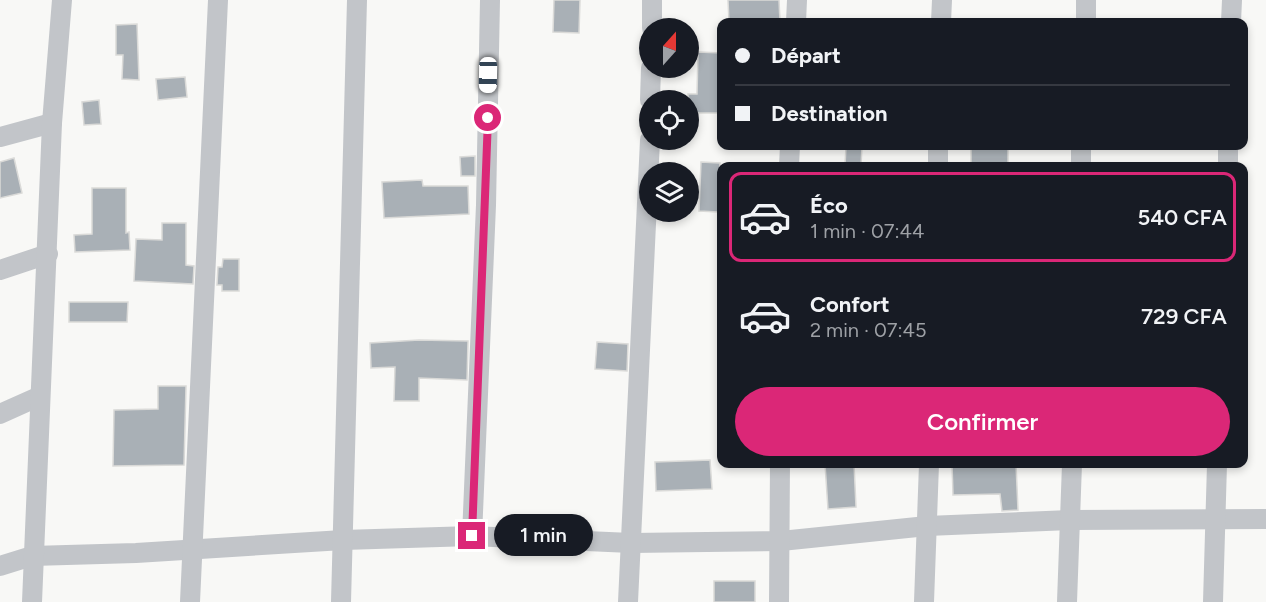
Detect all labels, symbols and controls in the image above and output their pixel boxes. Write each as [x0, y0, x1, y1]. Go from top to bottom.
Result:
north arrow [639, 18, 699, 78]
map controls [639, 18, 699, 222]
text: Départ [771, 42, 841, 69]
car [479, 57, 497, 93]
button: locate [639, 90, 699, 150]
text: Destination [771, 100, 888, 127]
route start [474, 104, 501, 131]
button: layers [639, 162, 699, 222]
icon: car [738, 190, 792, 244]
text: Éco [810, 192, 848, 219]
text: 540 CFA [1138, 204, 1227, 231]
text: 1 min · 07:44 [810, 219, 924, 243]
icon: car [738, 289, 792, 343]
text: Confort [810, 291, 890, 318]
text: 729 CFA [1141, 303, 1227, 330]
text: 2 min · 07:45 [810, 318, 926, 342]
button: Confirmer [735, 387, 1230, 456]
callout: 1 min [493, 515, 592, 557]
route end [458, 522, 485, 549]
text: 1 min [520, 523, 567, 547]

